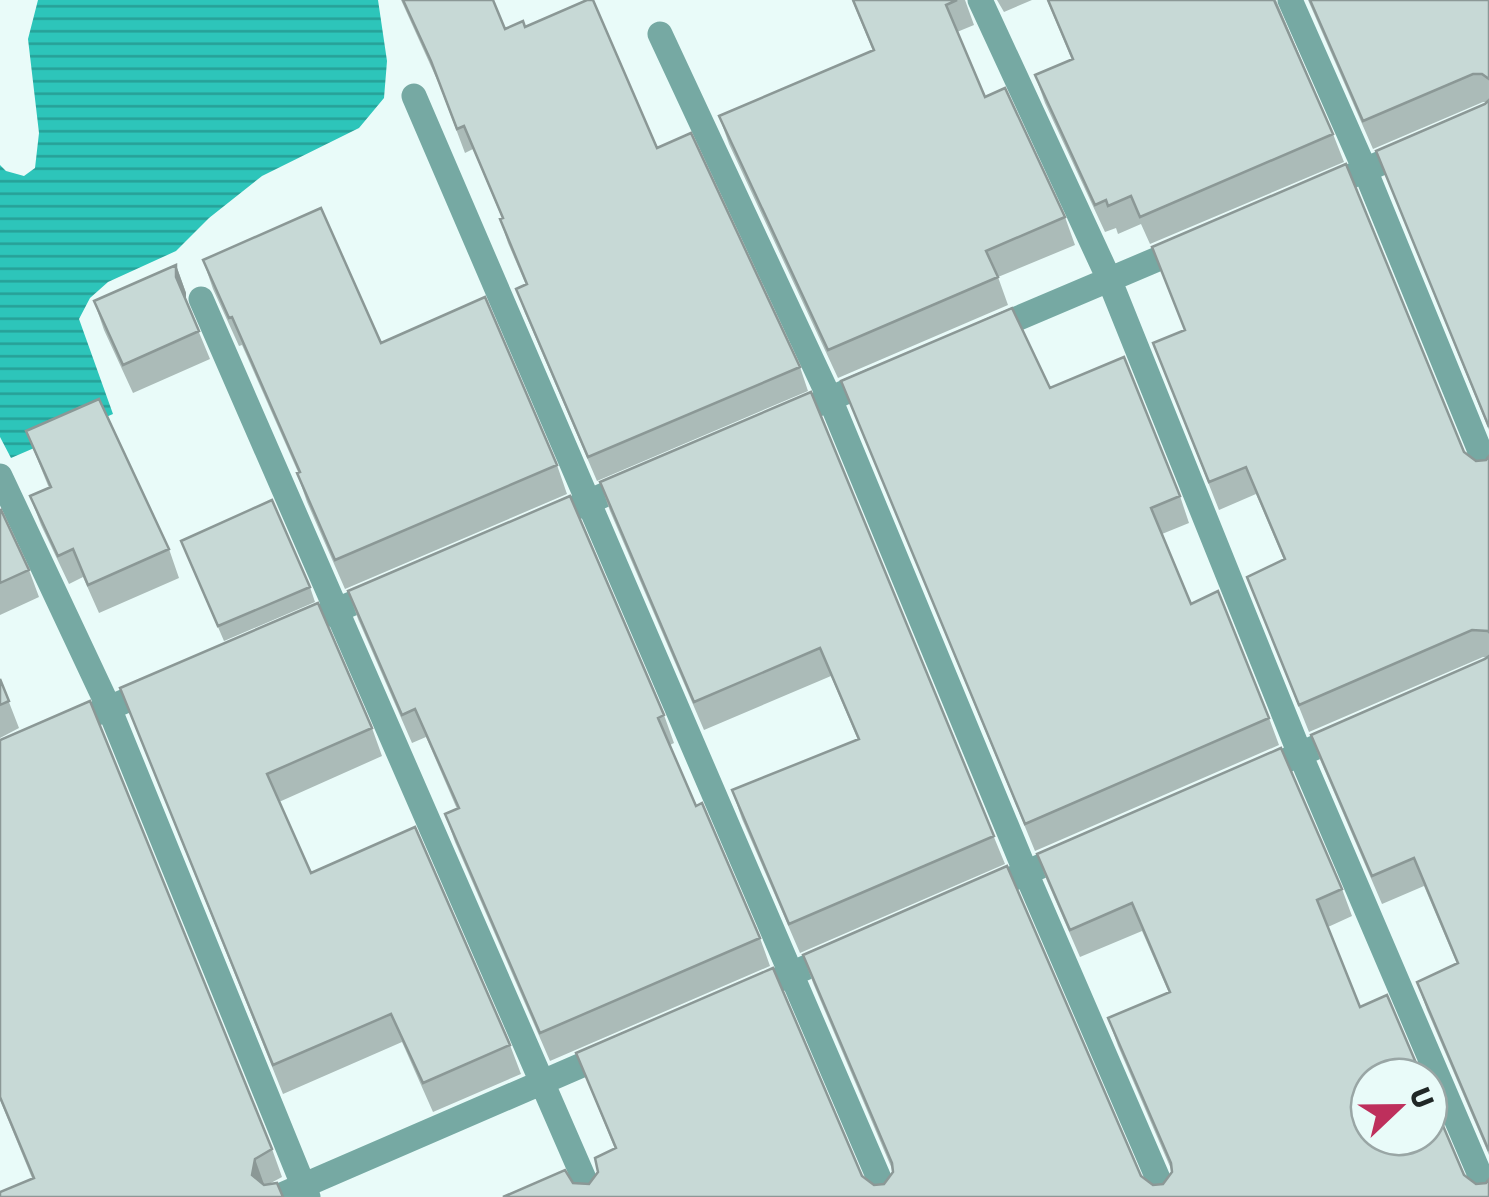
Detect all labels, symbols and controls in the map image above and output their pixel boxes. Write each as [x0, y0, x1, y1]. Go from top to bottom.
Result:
north arrow [1349, 1057, 1449, 1157]
text: U [1399, 1081, 1444, 1115]

